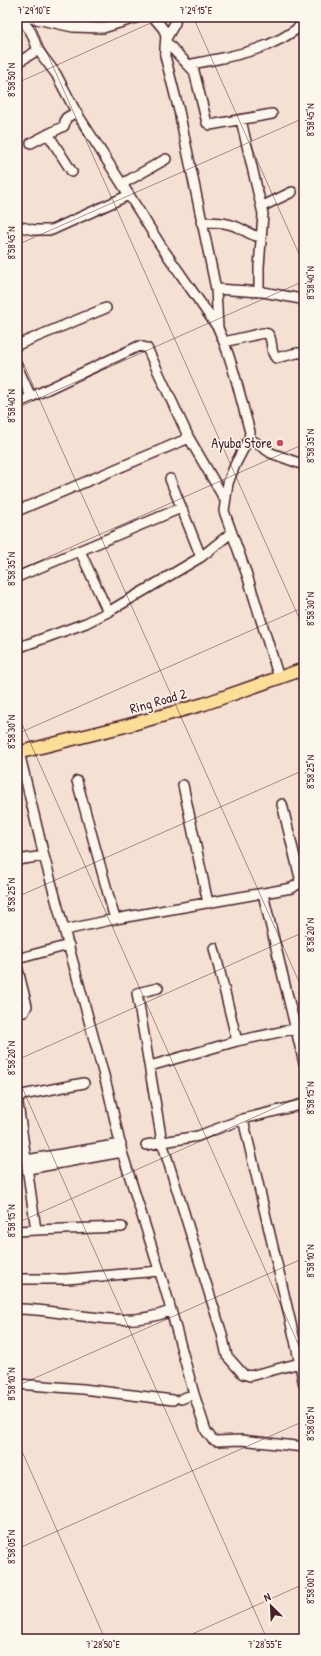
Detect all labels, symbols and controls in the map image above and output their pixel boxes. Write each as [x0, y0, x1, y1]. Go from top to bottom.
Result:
text: 7°29'10"E [18, 4, 51, 17]
text: 7°29'15"E [180, 4, 213, 17]
text: 8°58'50"N [5, 63, 18, 97]
text: 8°58'45"N [304, 103, 317, 137]
text: 8°58'45"N [5, 226, 18, 260]
text: 8°58'40"N [304, 266, 317, 300]
text: 8°58'40"N [5, 389, 18, 423]
text: 8°58'35"N [304, 429, 317, 463]
place label: Ayuba Store [211, 433, 272, 453]
marker: Ayuba Store [275, 438, 285, 448]
text: 8°58'35"N [5, 552, 18, 586]
text: 8°58'30"N [304, 592, 317, 626]
street label: Ring Road 2 [127, 683, 189, 719]
text: 8°58'30"N [5, 715, 18, 749]
text: 8°58'25"N [304, 755, 317, 789]
text: 8°58'25"N [5, 878, 18, 912]
text: 8°58'20"N [304, 918, 317, 952]
text: 8°58'20"N [5, 1041, 18, 1075]
text: 8°58'15"N [304, 1081, 317, 1115]
text: 8°58'15"N [5, 1204, 18, 1238]
text: 8°58'10"N [304, 1244, 317, 1278]
text: 8°58'10"N [5, 1367, 18, 1401]
text: 8°58'05"N [304, 1407, 317, 1441]
text: 8°58'05"N [5, 1530, 18, 1564]
text: 8°58'00"N [304, 1570, 317, 1604]
north arrow [251, 1586, 291, 1626]
text: N [261, 1589, 273, 1604]
text: 7°28'50"E [86, 1638, 121, 1651]
text: 7°28'55"E [248, 1638, 282, 1651]

